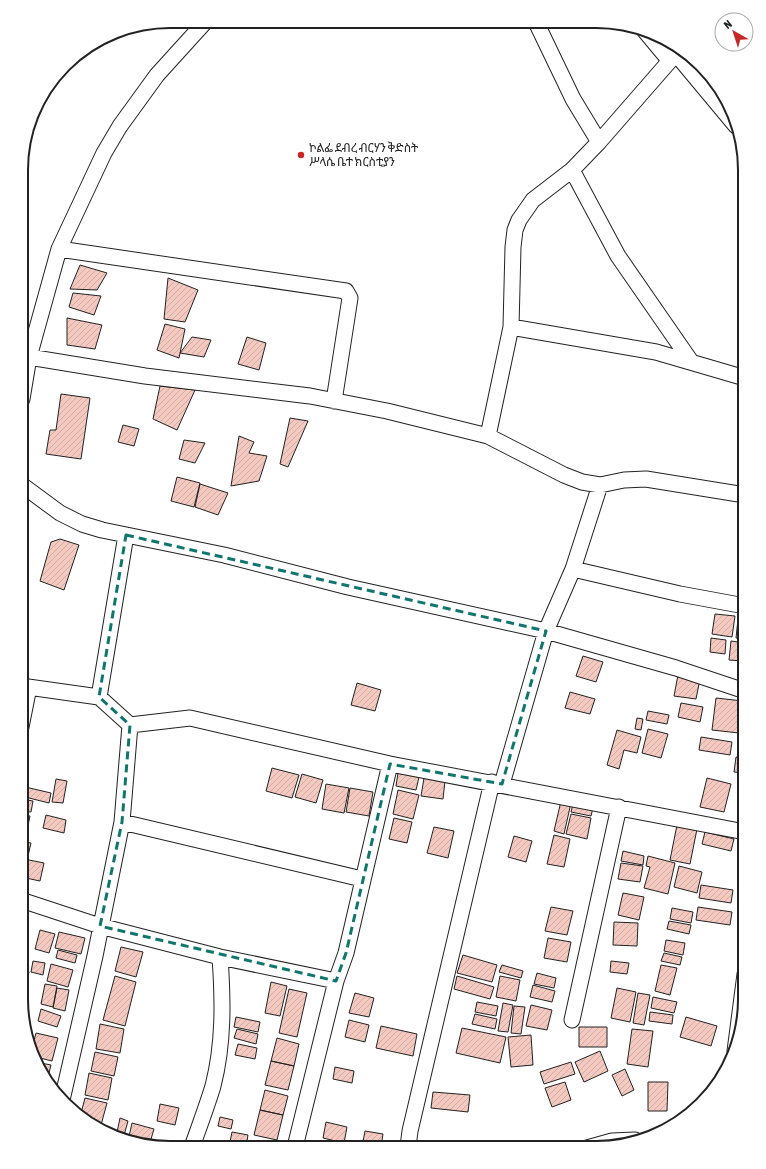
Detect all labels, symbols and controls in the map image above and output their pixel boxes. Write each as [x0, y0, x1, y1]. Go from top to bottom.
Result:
north arrow [714, 12, 754, 52]
text: N [721, 18, 734, 31]
place label: ኮልፌ ደብረ ብርሃን ቅድስት ሥላሴ ቤተ ክርስቲያን [309, 141, 419, 169]
marker: ኮልፌ ደብረ ብርሃን ቅድስት ሥላሴ ቤተ ክርስቲያን [296, 150, 306, 160]

